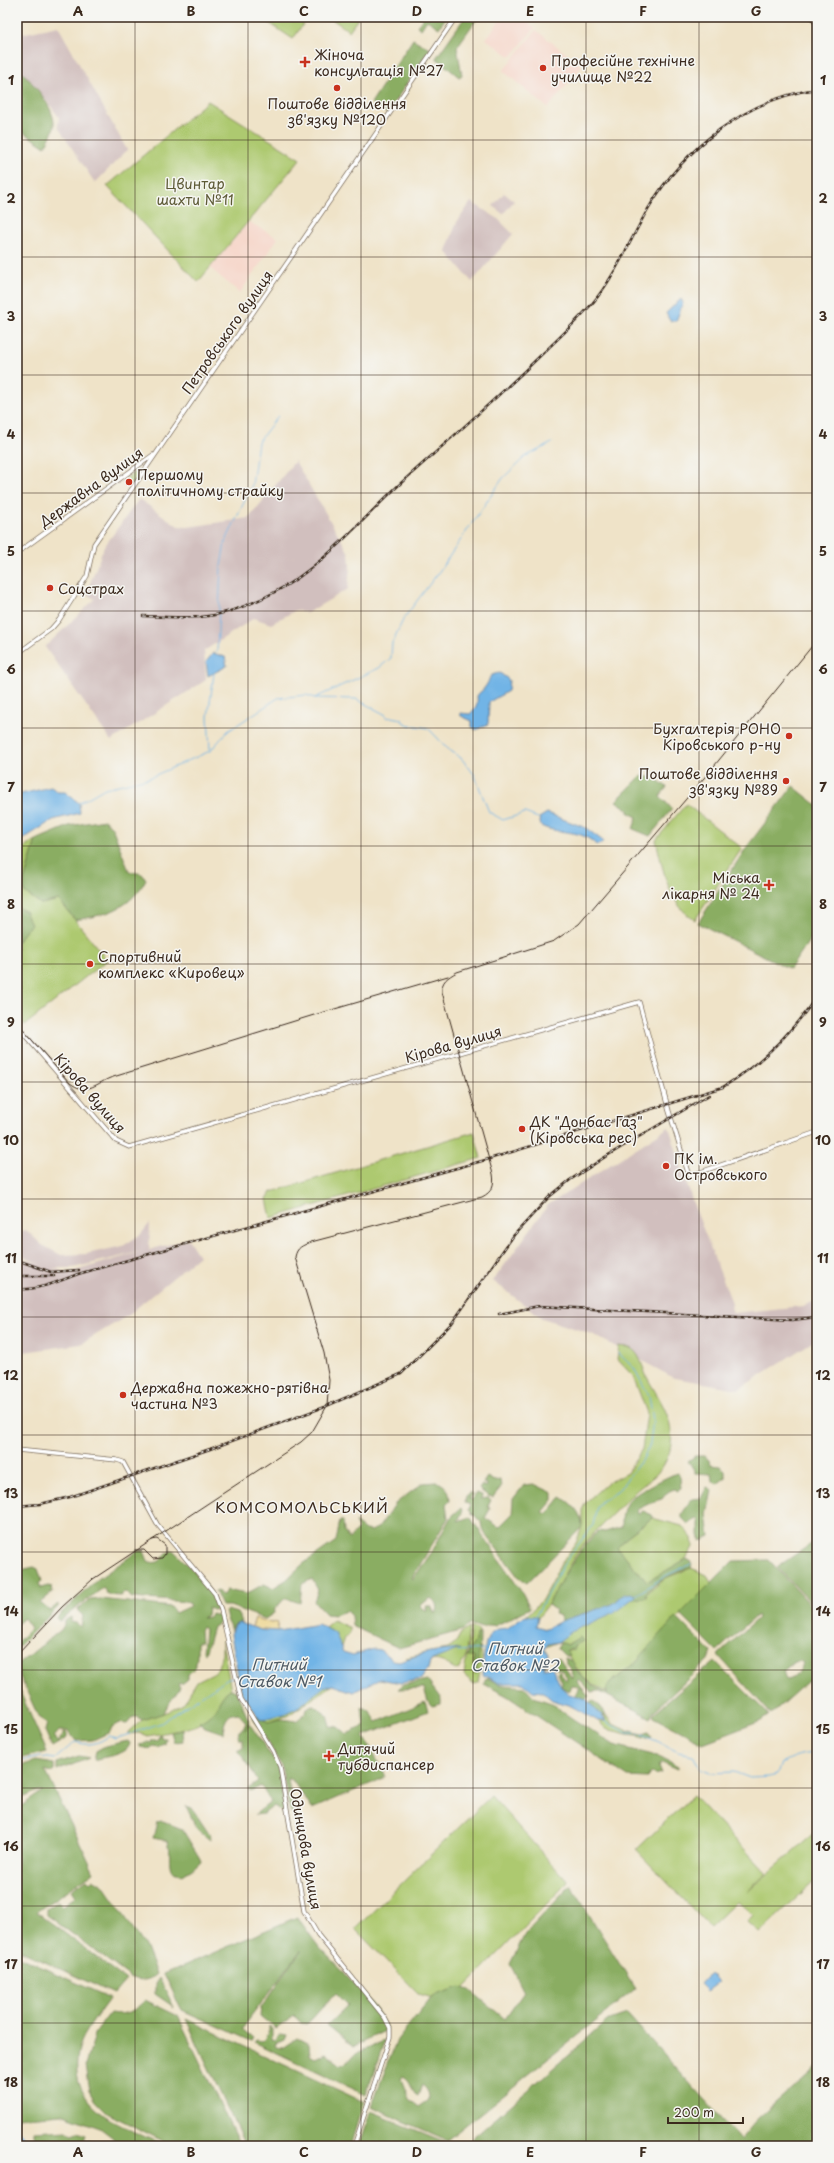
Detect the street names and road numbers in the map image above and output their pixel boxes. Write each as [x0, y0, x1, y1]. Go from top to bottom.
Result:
street label: Петровського вулиця [176, 266, 278, 398]
street label: Державна вулиця [34, 442, 147, 532]
street label: Кірова вулиця [402, 1020, 504, 1068]
street label: Кірова вулиця [49, 1048, 131, 1138]
street label: Одинцова вулиця [285, 1787, 327, 1911]

